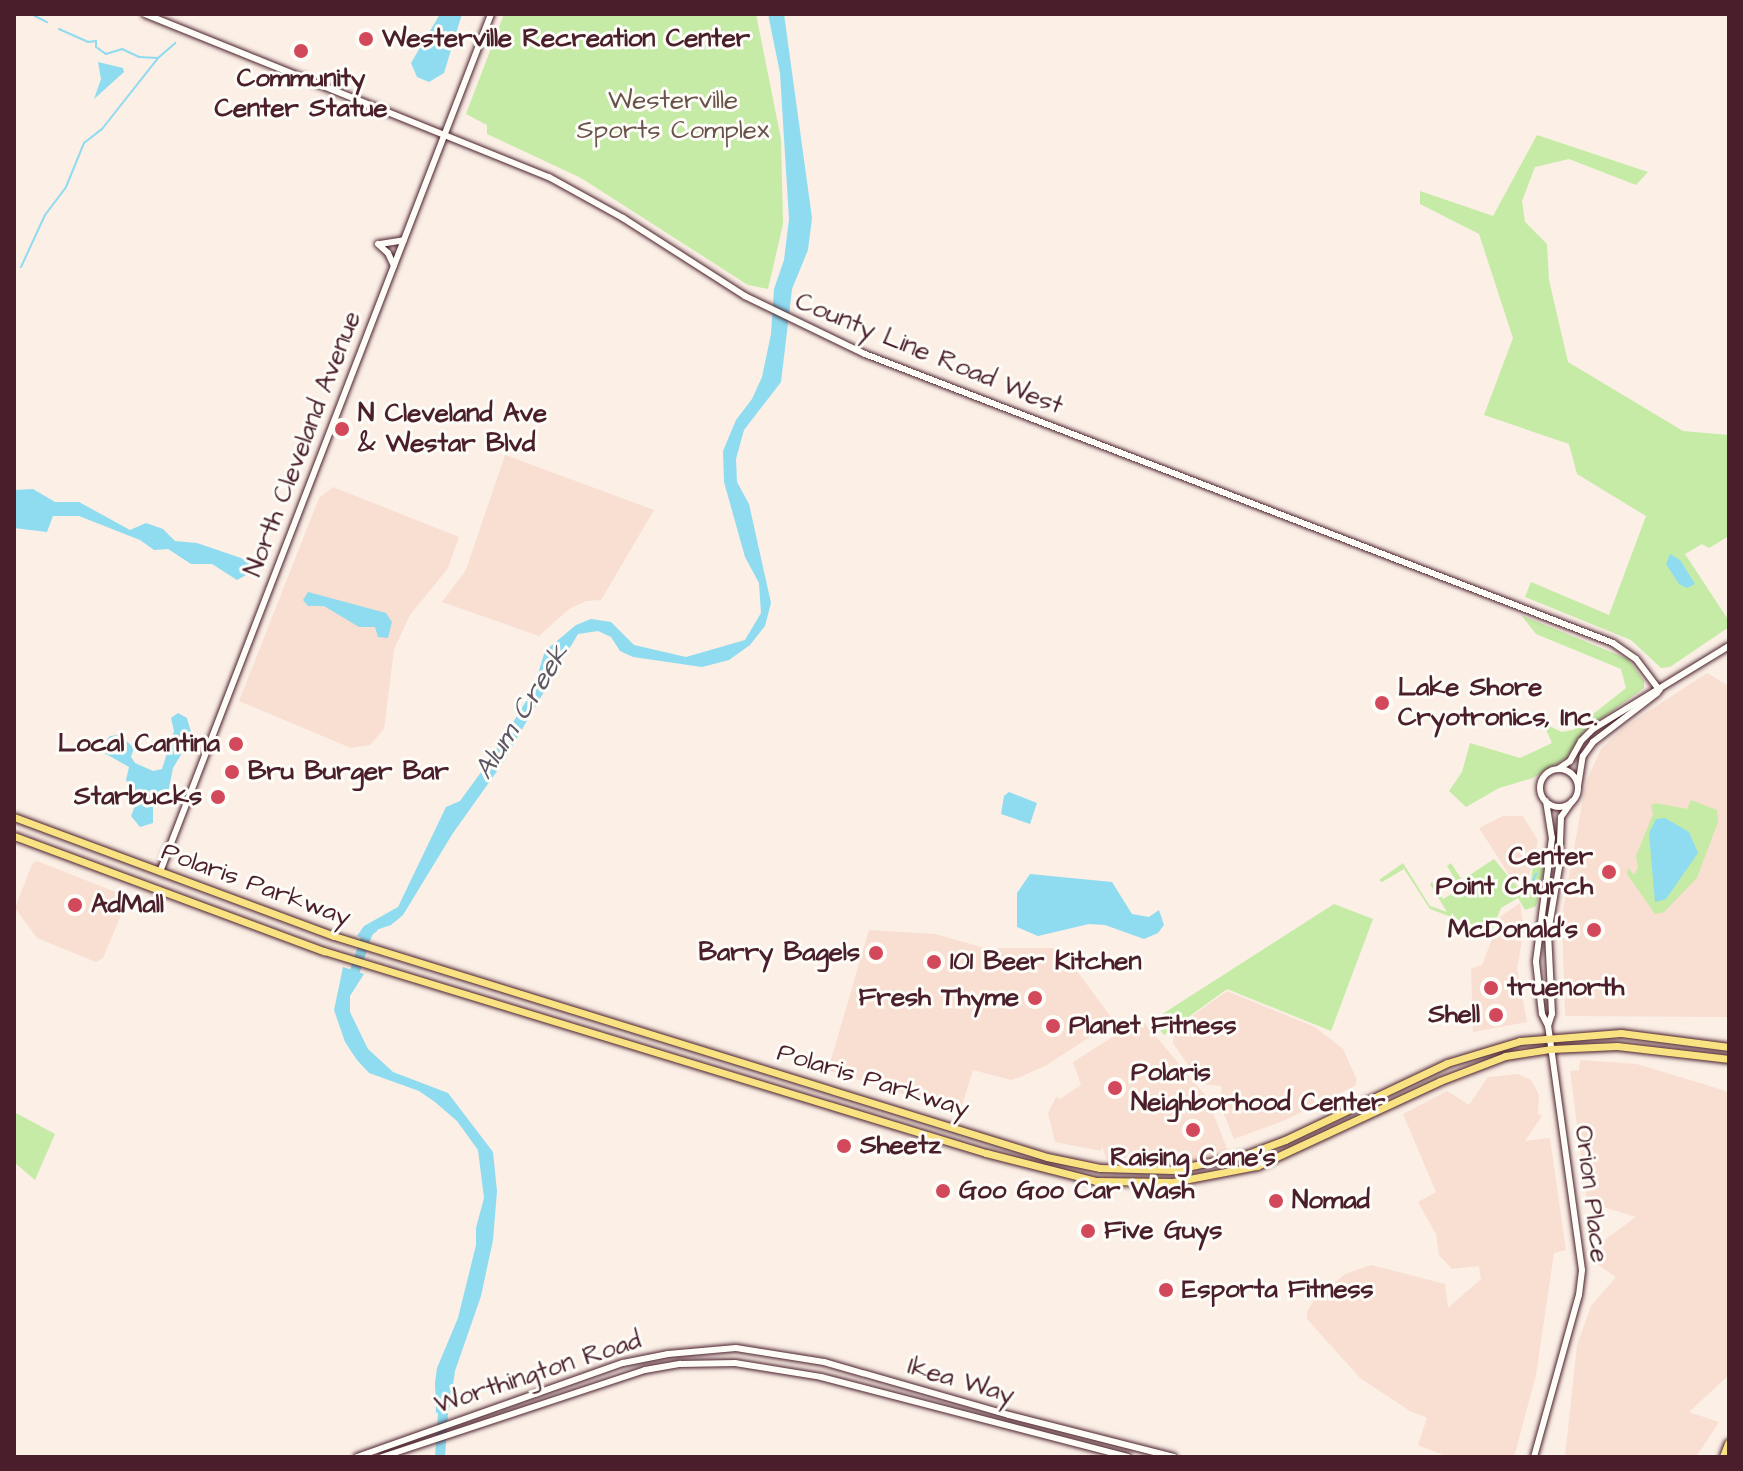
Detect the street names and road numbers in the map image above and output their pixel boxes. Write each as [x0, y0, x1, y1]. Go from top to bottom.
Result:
street label: County Line Road West [791, 286, 1067, 422]
street label: North Cleveland Avenue [238, 307, 368, 581]
street label: Polaris Parkway [157, 836, 355, 934]
street label: Polaris Parkway [773, 1037, 973, 1125]
street label: Orion Place [1567, 1124, 1615, 1264]
street label: Worthington Road [431, 1325, 645, 1421]
street label: Ikea Way [904, 1351, 1018, 1411]

